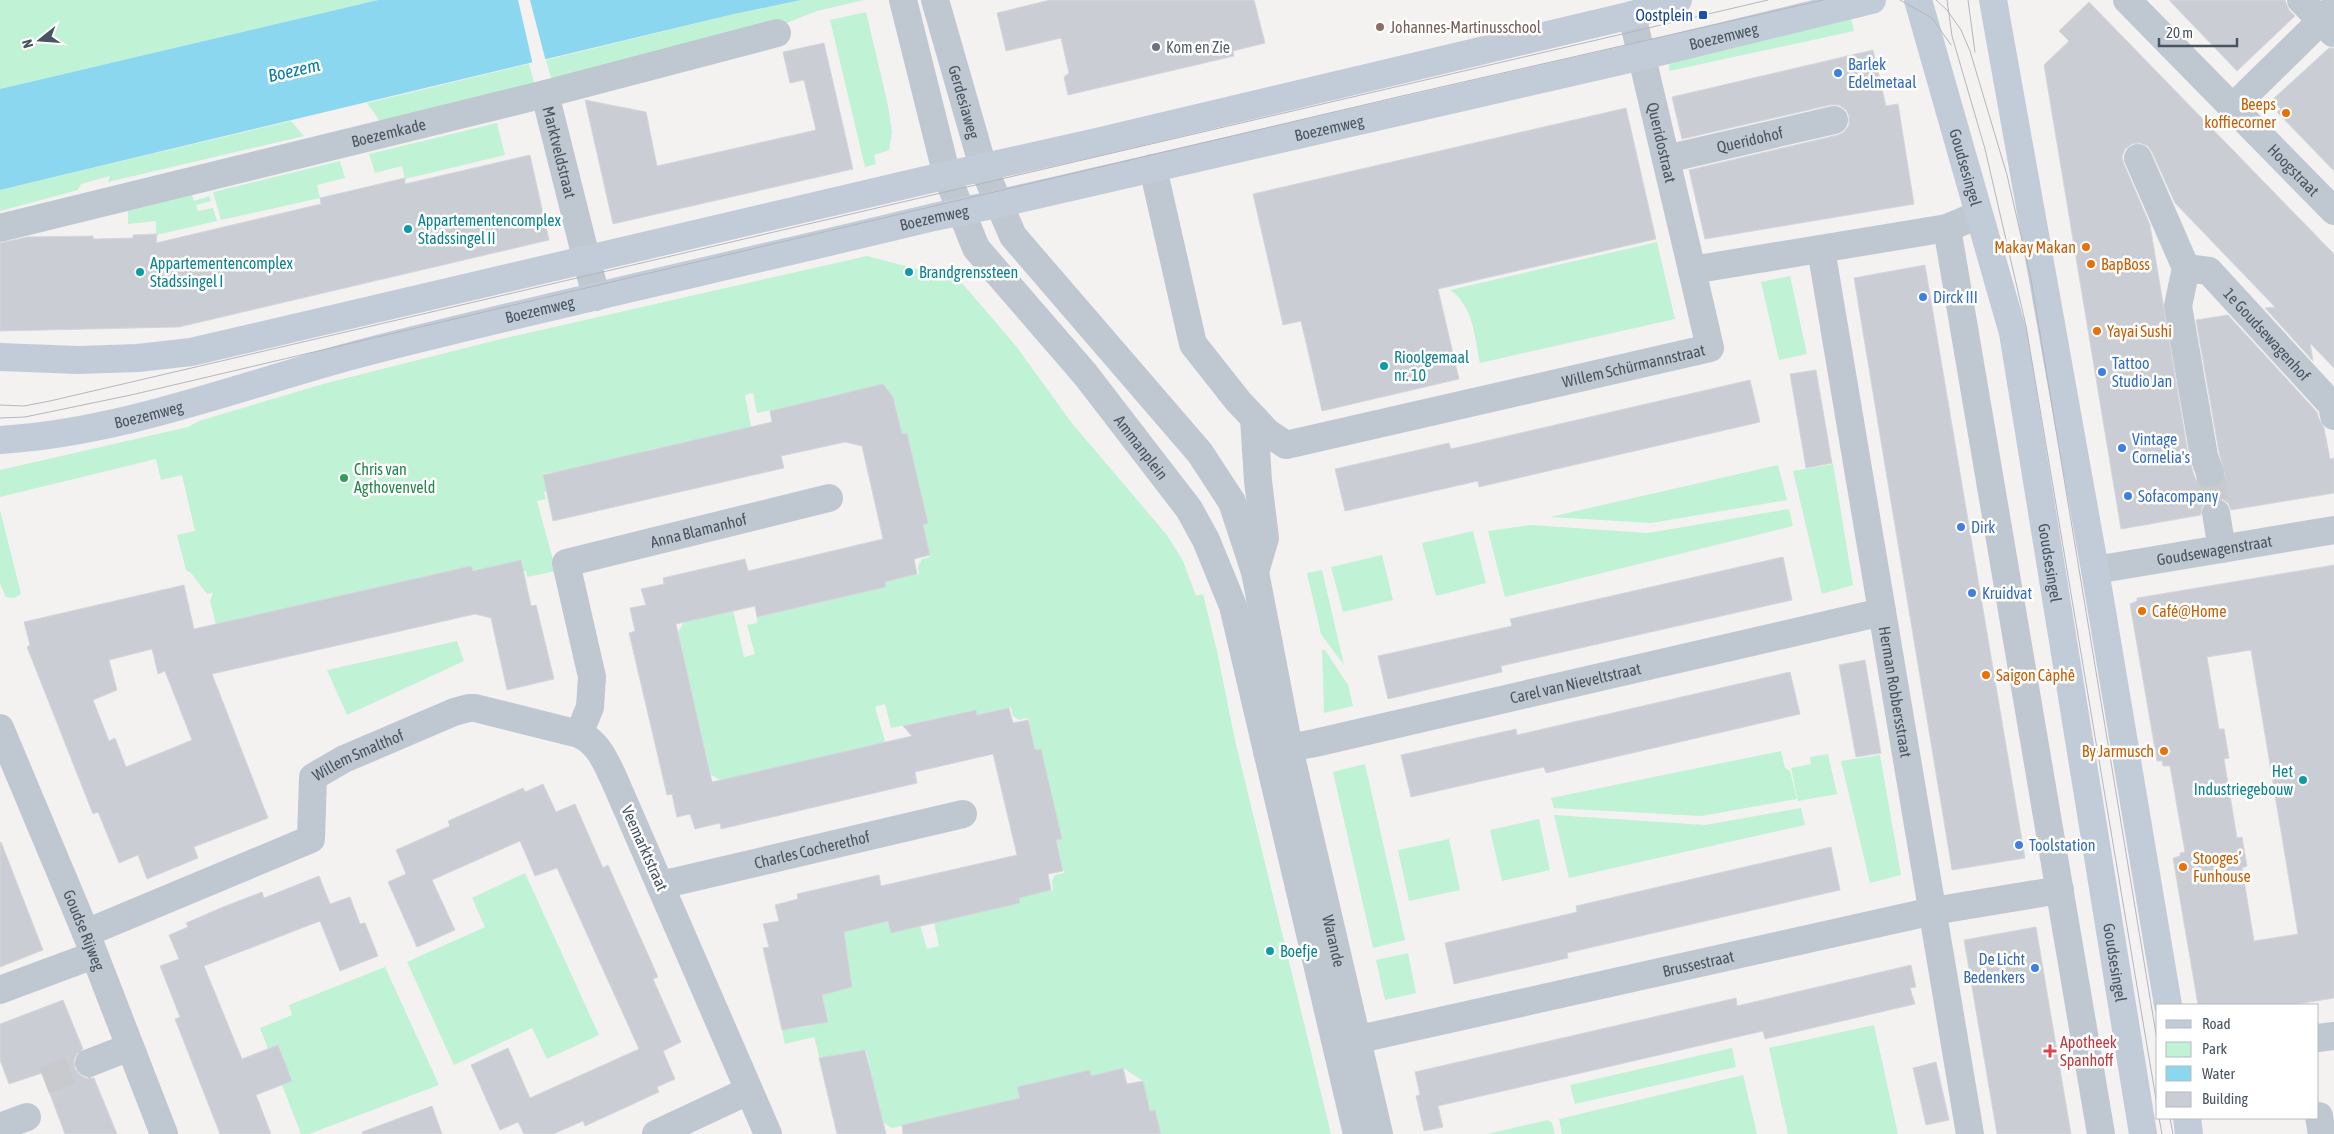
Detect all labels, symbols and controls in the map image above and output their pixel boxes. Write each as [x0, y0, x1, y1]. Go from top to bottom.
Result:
place label: Oostplein [1636, 6, 1693, 25]
marker: Oostplein [1697, 9, 1709, 21]
north arrow [15, 15, 65, 65]
scale bar [2159, 15, 2236, 47]
place label: Johannes-Martinusschool [1390, 18, 1542, 36]
street label: Boezemweg [1687, 19, 1760, 53]
marker: Johannes-Martinusschool [1374, 21, 1386, 33]
text: 20 m [2166, 24, 2193, 41]
text: N [19, 38, 36, 50]
place label: Kom en Zie [1166, 38, 1230, 56]
marker: Kom en Zie [1150, 41, 1162, 53]
water label: Boezem [266, 54, 322, 86]
place label: Barlek Edelmetaal [1848, 55, 1917, 91]
street label: Gerdesiaweg [945, 63, 983, 141]
marker: Barlek Edelmetaal [1832, 67, 1844, 79]
place label: Beeps koffiecorner [2204, 95, 2276, 131]
street label: Queridostraat [1644, 101, 1680, 185]
street label: Marktveldstraat [539, 104, 580, 200]
marker: Beeps koffiecorner [2280, 107, 2292, 119]
street label: Boezemweg [1293, 111, 1366, 144]
street label: Boezemkade [349, 115, 428, 150]
street label: Queridohof [1715, 123, 1785, 156]
street label: Goudsesingel [1946, 127, 1985, 209]
street label: Hoogstraat [2264, 140, 2323, 200]
street label: Boezemweg [898, 201, 971, 234]
place label: Appartementencomplex Stadssingel II [418, 211, 561, 248]
marker: Appartementencomplex Stadssingel II [402, 223, 414, 235]
place label: Makay Makan [1994, 238, 2076, 257]
marker: Makay Makan [2080, 241, 2092, 253]
place label: Appartementencomplex Stadssingel I [150, 254, 293, 291]
place label: BapBoss [2101, 255, 2150, 274]
marker: BapBoss [2085, 258, 2097, 270]
place label: Brandgrenssteen [919, 263, 1018, 282]
marker: Appartementencomplex Stadssingel I [134, 266, 146, 278]
marker: Brandgrenssteen [903, 266, 915, 278]
street label: 1e Goudsewagenhof [2220, 284, 2314, 385]
place label: Dirck III [1933, 288, 1978, 306]
marker: Dirck III [1917, 291, 1929, 303]
street label: Boezemweg [503, 293, 576, 326]
place label: Yayai Sushi [2107, 322, 2172, 341]
marker: Yayai Sushi [2091, 325, 2103, 337]
street label: Willem Schürmannstraat [1560, 340, 1707, 391]
place label: Rioolgemaal nr. 10 [1394, 348, 1470, 384]
place label: Tattoo Studio Jan [2112, 354, 2172, 390]
marker: Rioolgemaal nr. 10 [1378, 360, 1390, 372]
marker: Tattoo Studio Jan [2096, 366, 2108, 378]
street label: Boezemweg [112, 397, 185, 432]
street label: Ammanplein [1111, 411, 1172, 483]
place label: Vintage Cornelia's [2132, 430, 2190, 466]
marker: Vintage Cornelia's [2116, 442, 2128, 454]
place label: Chris van Agthovenveld [354, 460, 435, 497]
marker: Chris van Agthovenveld [338, 472, 350, 484]
place label: Sofacompany [2138, 487, 2219, 506]
marker: Sofacompany [2122, 490, 2134, 502]
street label: Anna Blamanhof [648, 510, 749, 551]
place label: Dirk [1971, 518, 1995, 536]
marker: Dirk [1955, 521, 1967, 533]
street label: Goudsesingel [2035, 522, 2066, 604]
street label: Goudsewagenstraat [2155, 531, 2274, 569]
place label: Kruidvat [1982, 584, 2032, 602]
marker: Kruidvat [1966, 587, 1978, 599]
place label: Café@Home [2152, 602, 2226, 620]
marker: Café@Home [2136, 605, 2148, 617]
street label: Herman Robbersstraat [1876, 625, 1916, 759]
street label: Carel van Nieveltstraat [1508, 659, 1643, 707]
place label: Saigon Càphê [1996, 666, 2075, 685]
marker: Saigon Càphê [1980, 669, 1992, 681]
street label: Willem Smalthof [309, 725, 407, 784]
place label: By Jarmusch [2082, 742, 2154, 761]
marker: By Jarmusch [2158, 745, 2170, 757]
place label: Het Industriegebouw [2194, 762, 2293, 799]
marker: Het Industriegebouw [2297, 774, 2309, 786]
street label: Veemarktstraat [618, 803, 672, 894]
street label: Charles Cocherethof [752, 827, 872, 872]
place label: Toolstation [2029, 836, 2096, 854]
marker: Toolstation [2013, 839, 2025, 851]
place label: Stooges’ Funhouse [2193, 849, 2251, 885]
marker: Stooges’ Funhouse [2177, 861, 2189, 873]
street label: Goudse Rijweg [60, 887, 109, 973]
street label: Warande [1319, 913, 1349, 969]
street label: Goudsesingel [2100, 922, 2131, 1004]
place label: Boefje [1280, 942, 1318, 961]
marker: Boefje [1264, 945, 1276, 957]
street label: Brussestraat [1661, 947, 1736, 980]
place label: De Licht Bedenkers [1963, 950, 2025, 986]
marker: De Licht Bedenkers [2029, 962, 2041, 974]
legend [2156, 1004, 2319, 1119]
text: Road [2202, 1015, 2231, 1032]
place label: Apotheek Spanhoff [2060, 1033, 2117, 1070]
text: Park [2202, 1040, 2227, 1057]
marker: Apotheek Spanhoff [2044, 1045, 2056, 1057]
text: Water [2202, 1065, 2235, 1082]
text: Building [2202, 1090, 2248, 1107]

